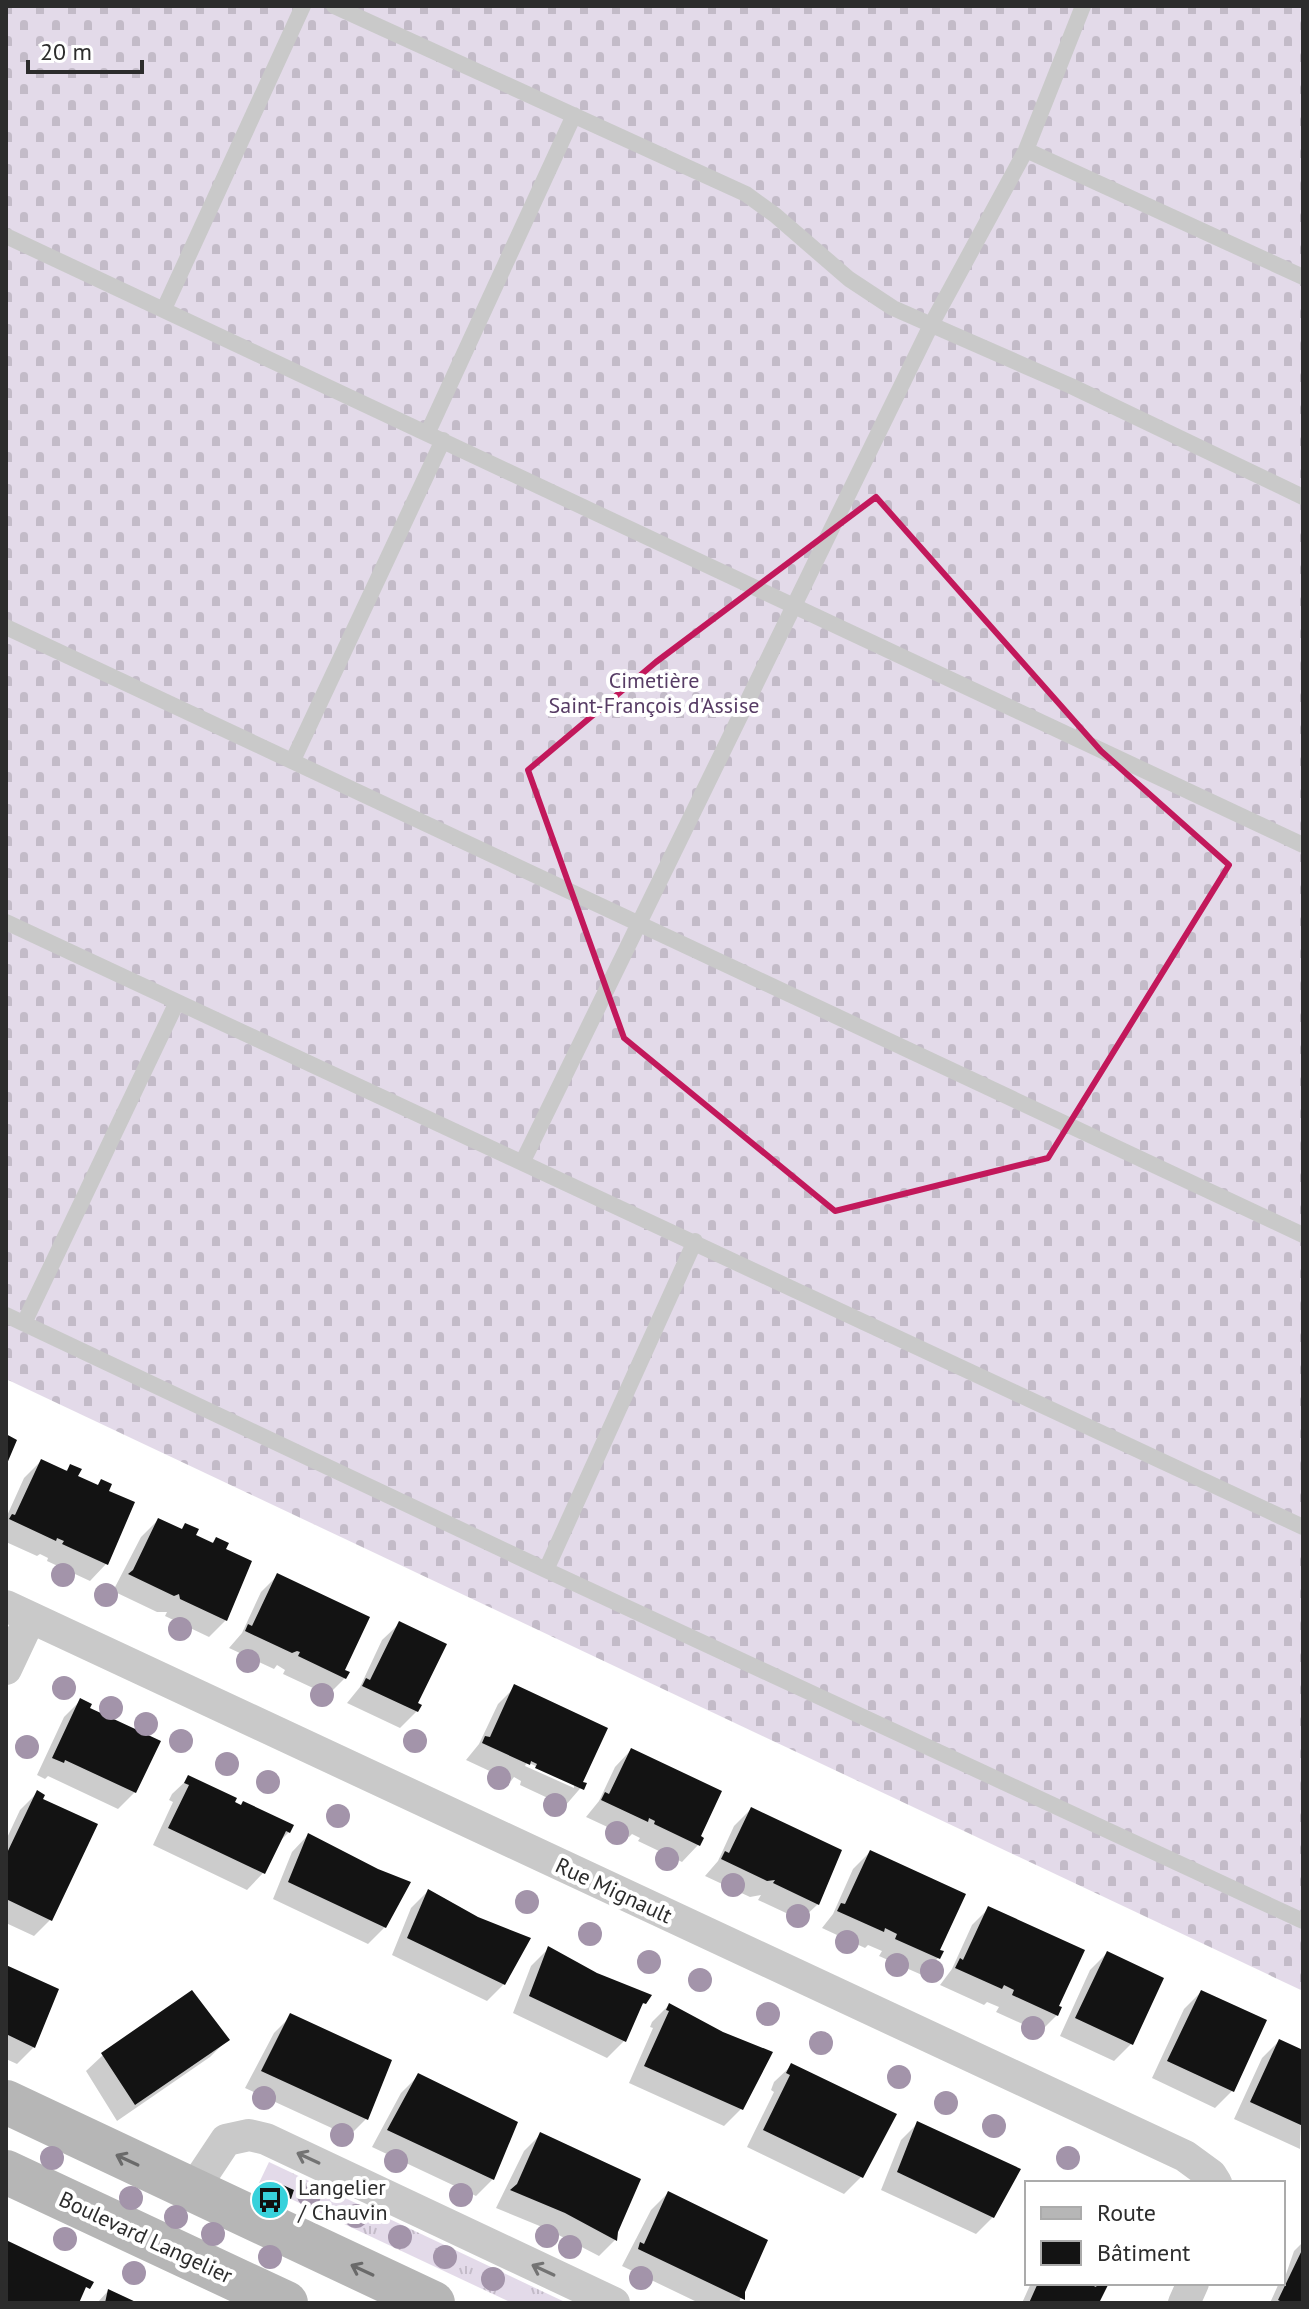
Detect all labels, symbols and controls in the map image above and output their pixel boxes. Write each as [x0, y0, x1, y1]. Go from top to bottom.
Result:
scale bar [28, 24, 142, 74]
text: 20 m [40, 36, 92, 67]
park label: Cimetière Saint-François d'Assise [549, 666, 759, 719]
street label: Rue Mignault [551, 1851, 677, 1929]
one-way arrow [297, 2150, 321, 2165]
one-way arrow [115, 2152, 139, 2167]
place label: Langelier / Chauvin [297, 2173, 388, 2226]
bus stop icon: Langelier / Chauvin [249, 2179, 291, 2221]
legend [1025, 2181, 1285, 2285]
street label: Boulevard Langelier [55, 2185, 238, 2290]
text: Route [1097, 2197, 1156, 2228]
text: Bâtiment [1097, 2237, 1190, 2268]
one-way arrow [351, 2262, 375, 2277]
one-way arrow [532, 2262, 556, 2277]

